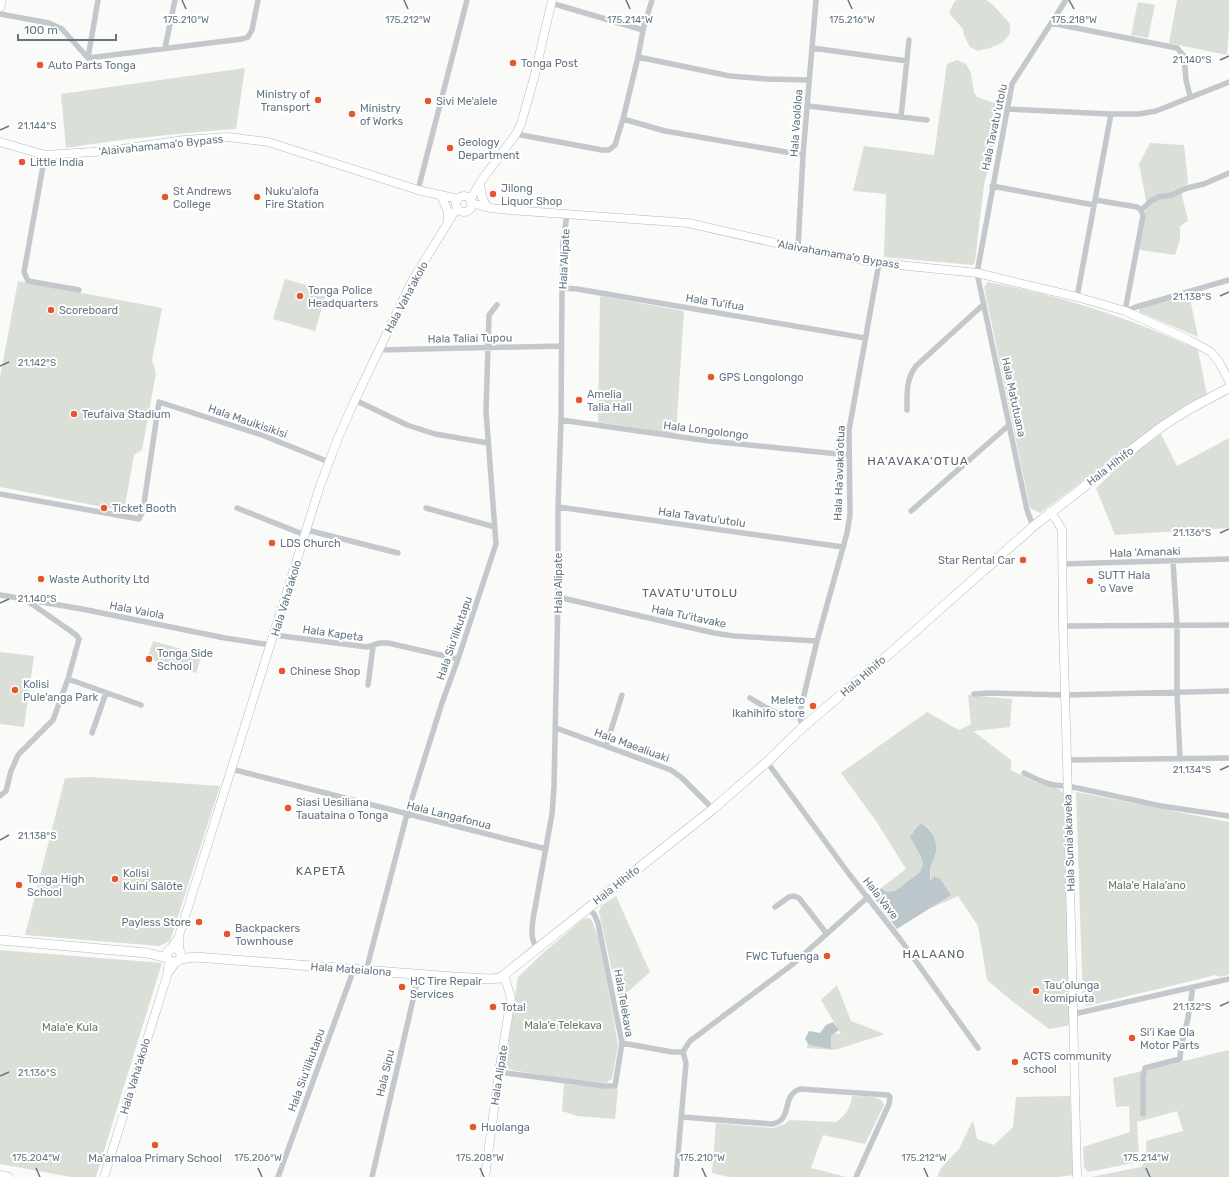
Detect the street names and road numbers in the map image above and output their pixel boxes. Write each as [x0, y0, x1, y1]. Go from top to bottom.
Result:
street label: Hala Tavatu'utolu [979, 83, 1010, 172]
street label: Hala Vaolōloa [788, 89, 805, 157]
street label: 'Alaivahamama'o Bypass [98, 132, 224, 158]
street label: Hala Alipate [556, 228, 573, 290]
street label: 'Alaivahamama'o Bypass [775, 237, 901, 272]
street label: Hala Vaha'akolo [382, 259, 431, 335]
street label: Hala Tu'ifua [685, 291, 745, 314]
street label: Hala Taliai Tupou [428, 331, 512, 346]
street label: Hala Matutuana [999, 356, 1028, 438]
street label: Hala Mauikisikisi [207, 402, 289, 441]
street label: Hala Longolongo [663, 419, 749, 442]
street label: Hala Ha'avaka'otua [831, 425, 848, 521]
street label: Hala Hihifo [1084, 444, 1136, 489]
street label: Hala Tavatu'utolu [657, 505, 746, 530]
street label: Hala 'Amanaki [1109, 545, 1181, 560]
street label: Hala Alipate [552, 553, 565, 613]
street label: Hala Vaha'akolo [269, 558, 304, 638]
street label: Hala Siu'ilikutapu [434, 595, 475, 682]
street label: Hala Vaiola [108, 599, 165, 622]
street label: Hala Tu'itavake [650, 602, 727, 631]
street label: Hala Kapeta [302, 623, 364, 644]
street label: Hala Hihifo [838, 653, 889, 700]
street label: Hala Maealiuaki [593, 726, 671, 765]
street label: Hala Sunia'akaveka [1061, 794, 1078, 892]
street label: Hala Langafonua [405, 799, 493, 832]
street label: Hala Hihifo [590, 863, 642, 908]
street label: Hala Vave [860, 875, 901, 922]
street label: Hala Mateialona [310, 960, 392, 979]
street label: Hala Telekava [611, 968, 636, 1038]
street label: Hala Siu'ilikutapu [285, 1027, 328, 1114]
street label: Hala Vaha'akolo [118, 1036, 153, 1116]
street label: Hala Alipate [488, 1044, 511, 1106]
street label: Hala Sipu [374, 1048, 397, 1098]

